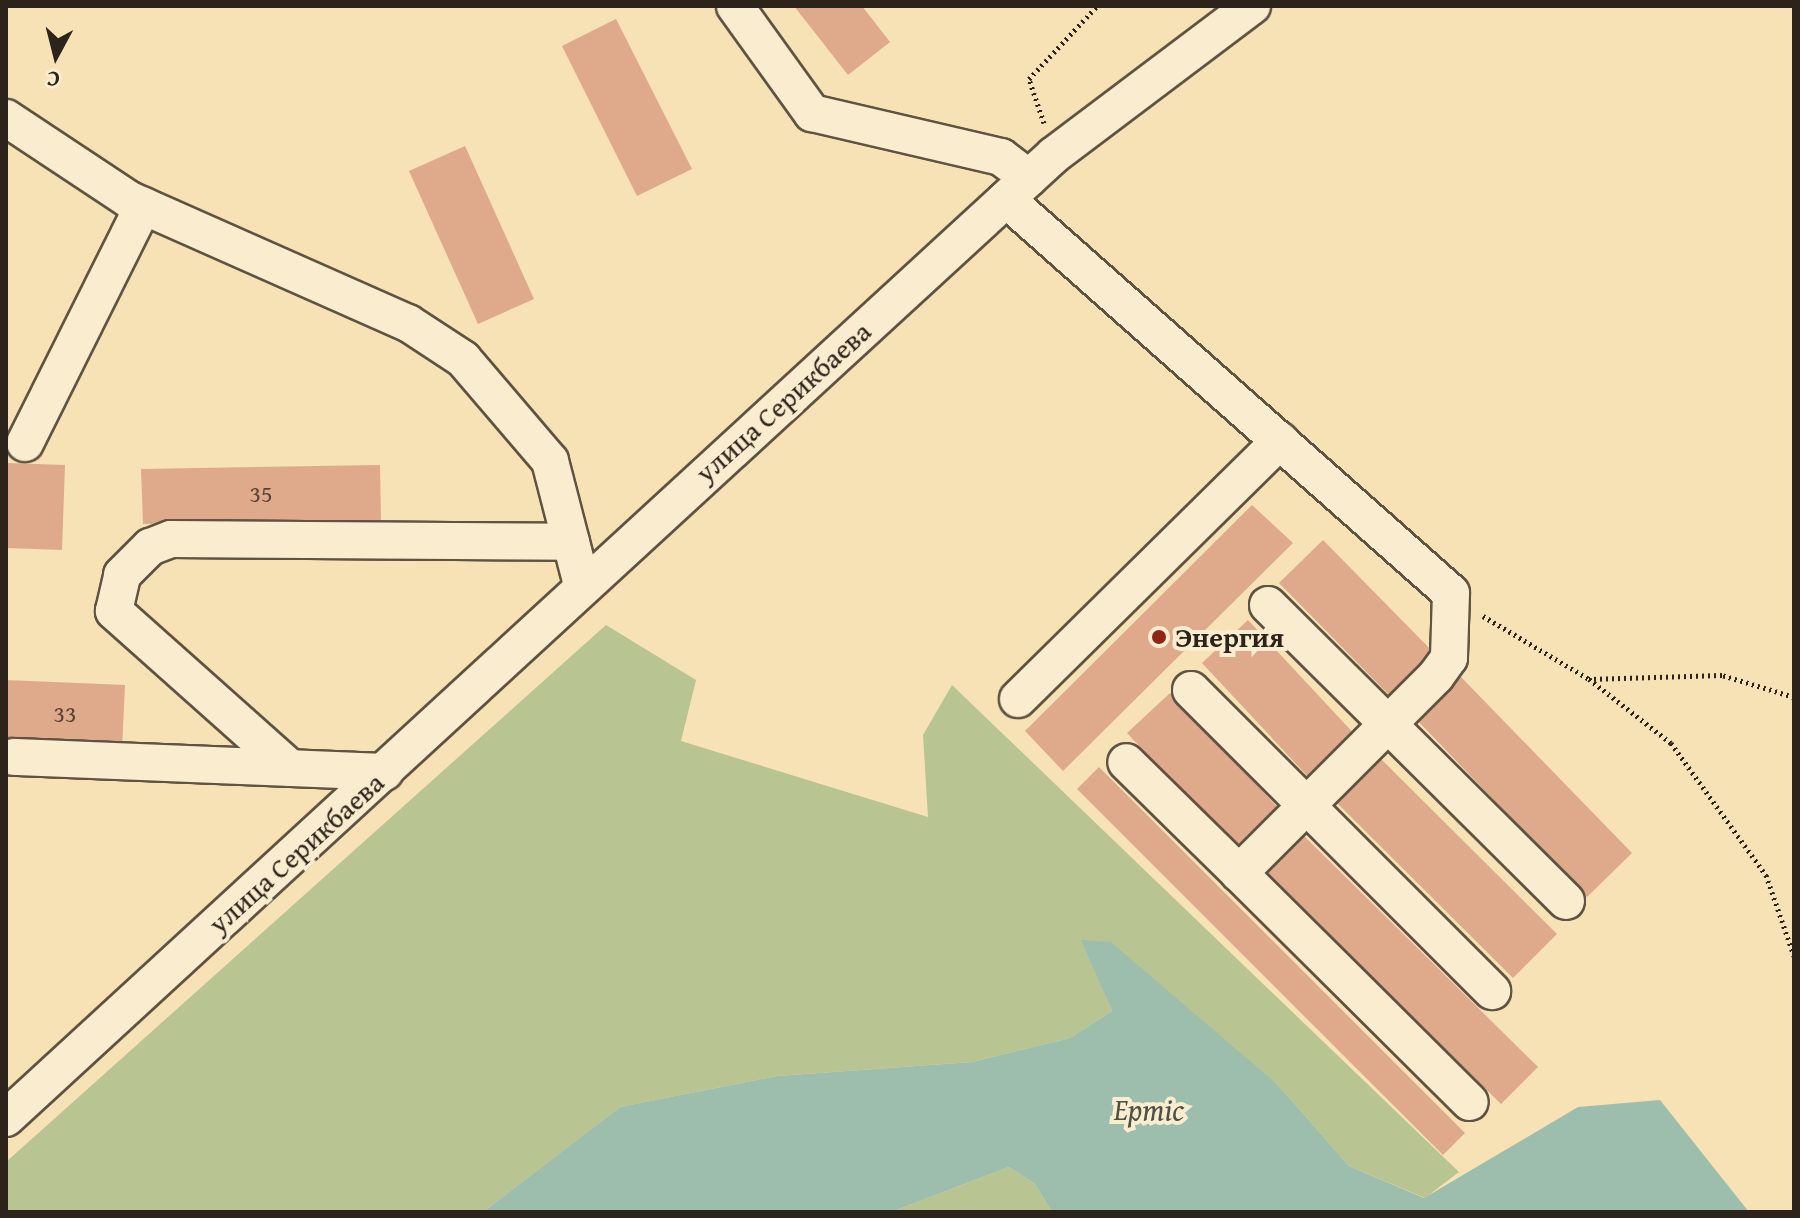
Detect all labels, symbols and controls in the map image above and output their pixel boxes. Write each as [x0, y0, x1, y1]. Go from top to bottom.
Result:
north arrow [16, 16, 96, 96]
text: С [45, 63, 61, 96]
street label: улица Серикбаева [688, 314, 878, 490]
house number: 35 [249, 480, 273, 508]
place label: Энергия [1175, 620, 1284, 654]
marker: Энергия [1150, 628, 1168, 646]
house number: 33 [53, 700, 77, 728]
street label: улица Серикбаева [201, 765, 391, 941]
water label: Ертіс [1114, 1091, 1184, 1127]

